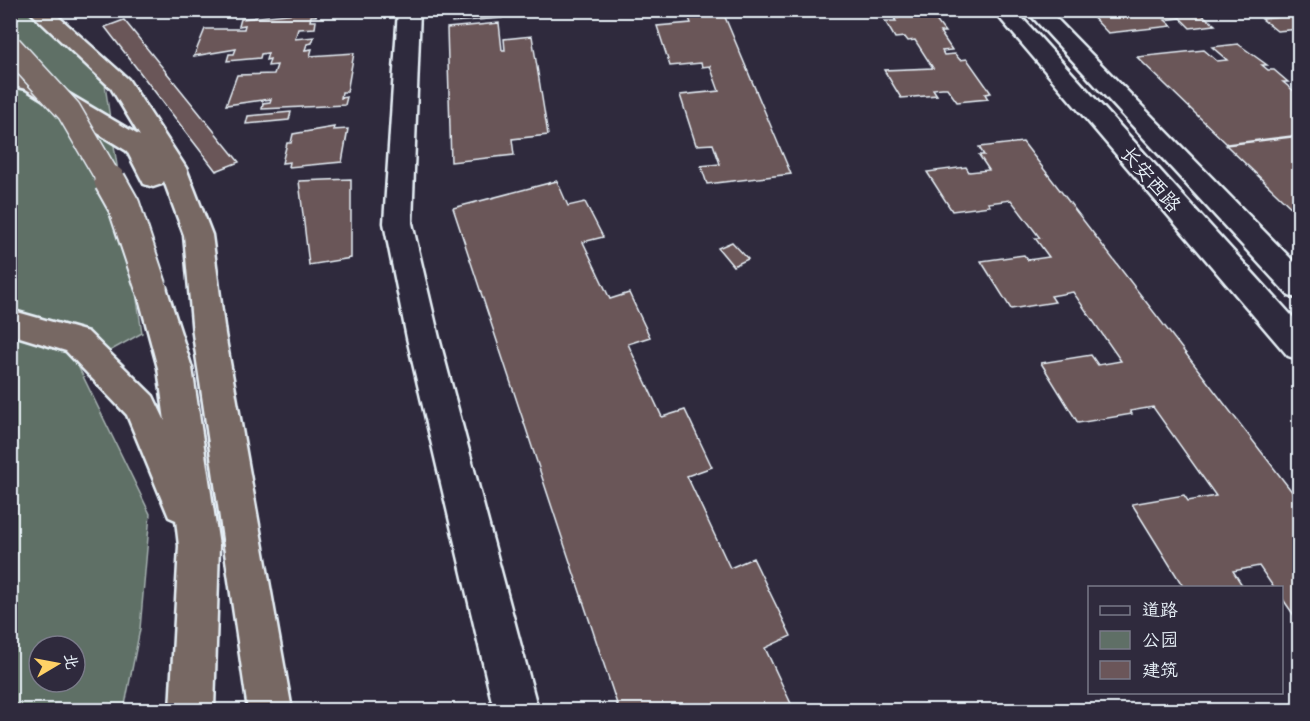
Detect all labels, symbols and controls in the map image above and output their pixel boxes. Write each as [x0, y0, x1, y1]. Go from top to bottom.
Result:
street label: 长安西路 [1113, 140, 1188, 220]
legend [1088, 586, 1283, 694]
text: 道路 [1142, 598, 1178, 623]
text: 公园 [1142, 628, 1178, 653]
north arrow [27, 634, 87, 694]
text: 北 [59, 652, 83, 671]
text: 建筑 [1142, 658, 1178, 683]

